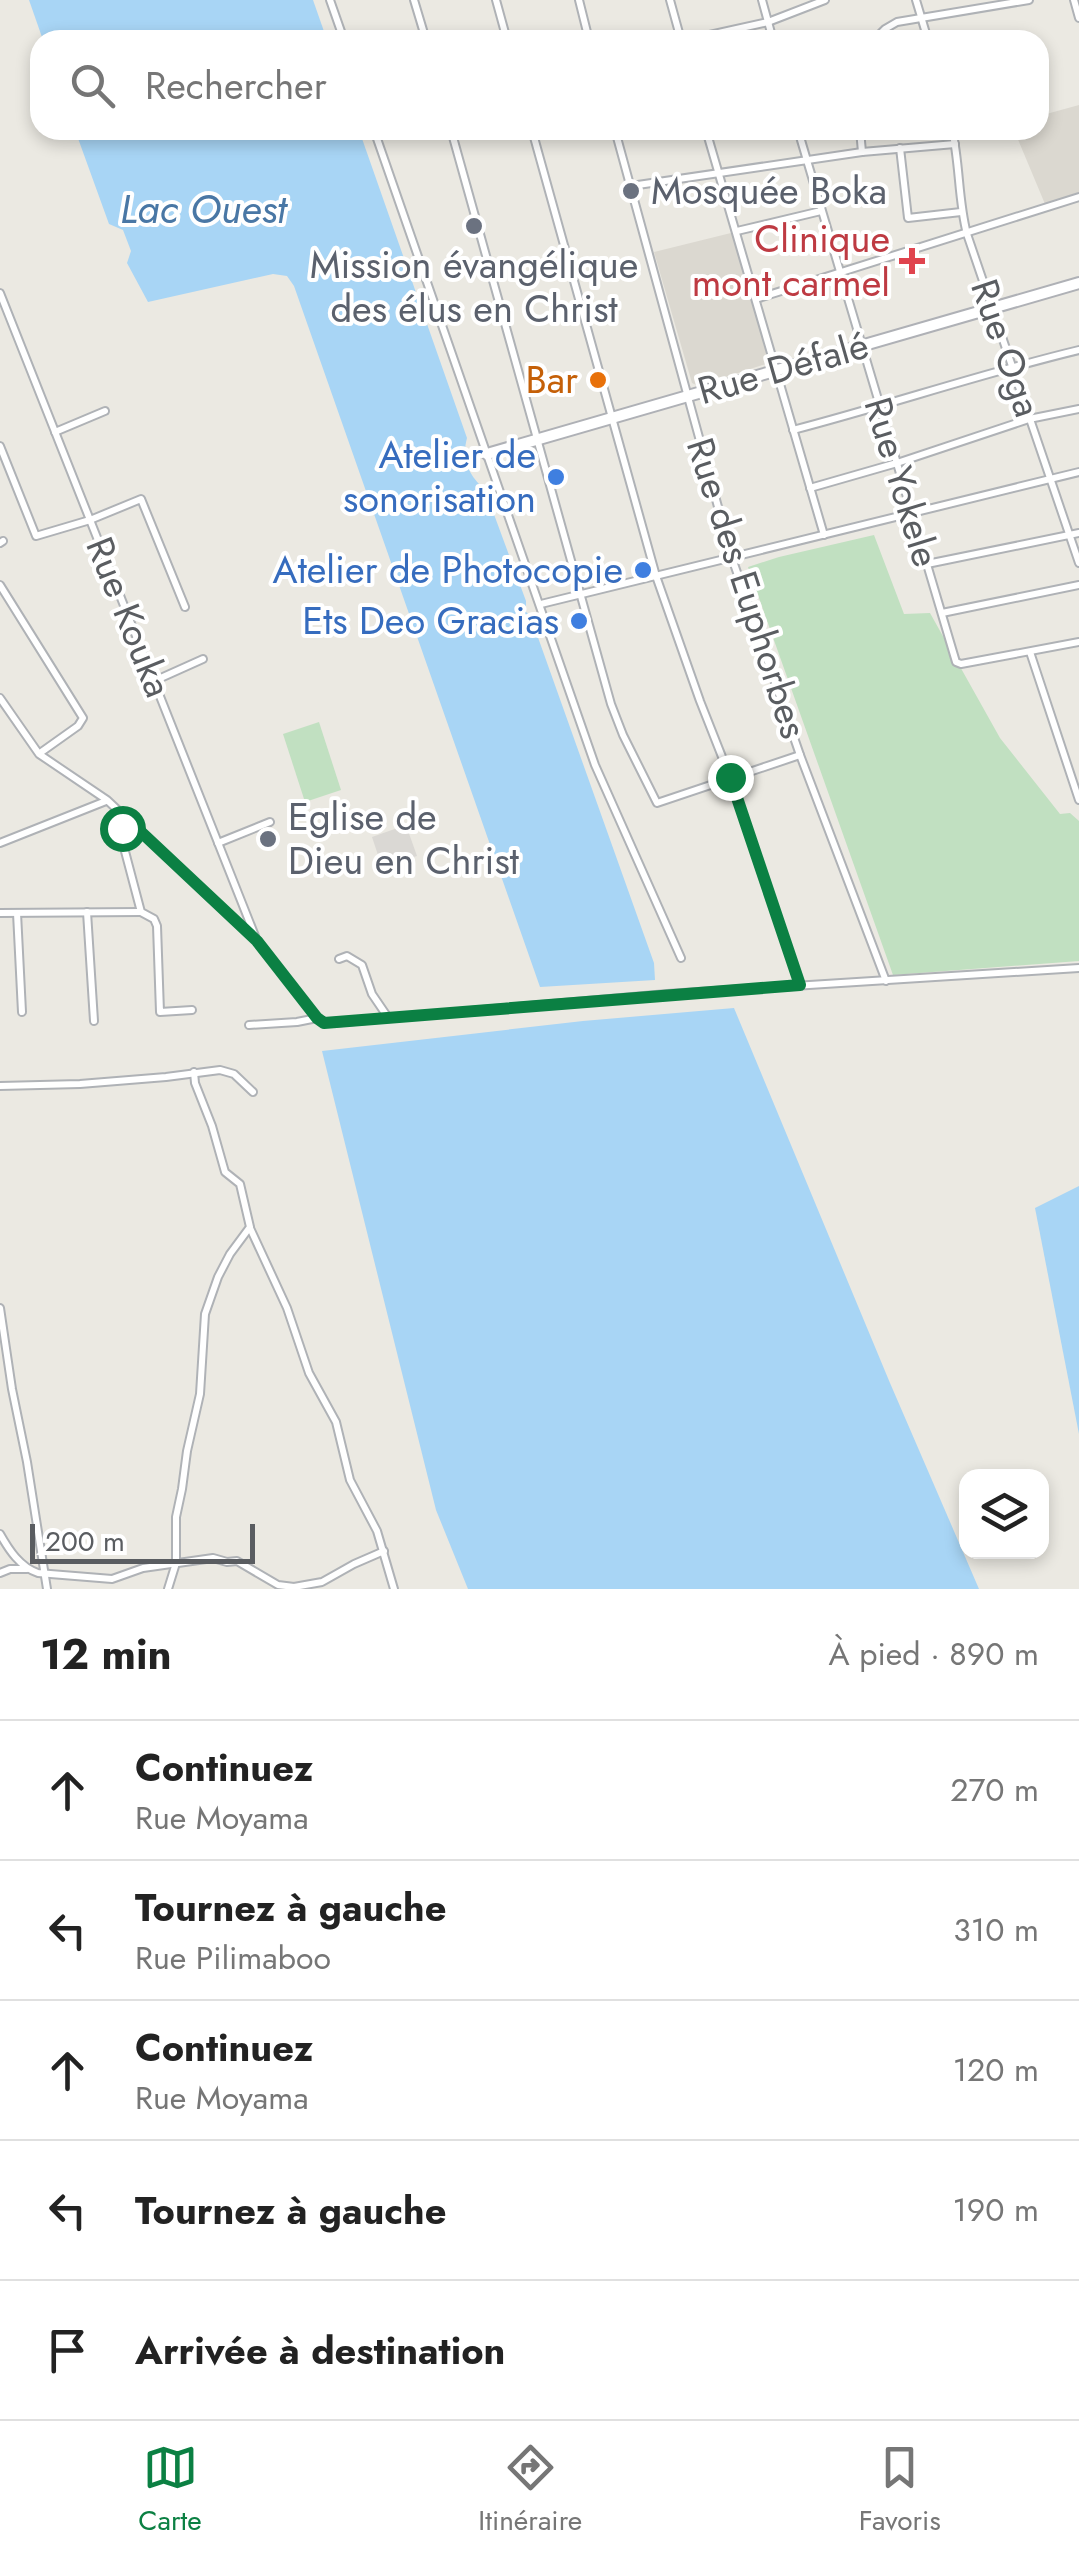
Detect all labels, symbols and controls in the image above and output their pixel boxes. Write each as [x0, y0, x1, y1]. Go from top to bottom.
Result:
search box [30, 30, 1049, 140]
icon: search [65, 58, 120, 113]
text: Rechercher [145, 58, 327, 113]
place label: Mosquée Boka [651, 163, 887, 218]
water label: Lac Ouest [120, 180, 289, 238]
marker: Mosquée Boka [620, 180, 642, 202]
place label: Clinique mont carmel [692, 211, 890, 310]
marker: Mission évangélique des élus en Christ [463, 215, 485, 237]
place label: Mission évangélique des élus en Christ [310, 237, 638, 336]
marker: Clinique mont carmel [899, 248, 925, 274]
street label: Rue Oga [957, 272, 1056, 424]
street label: Rue Défalé [691, 317, 875, 418]
place label: Bar [525, 352, 578, 407]
marker: Bar [587, 369, 609, 391]
street label: Rue Yokele [851, 390, 954, 573]
place label: Atelier de sonorisation [343, 427, 536, 526]
street label: Rue des Euphorbes [673, 431, 822, 745]
marker: Atelier de sonorisation [545, 466, 567, 488]
street label: Rue Kouka [72, 529, 186, 705]
place label: Atelier de Photocopie [273, 542, 623, 597]
marker: Atelier de Photocopie [632, 559, 654, 581]
place label: Ets Deo Gracias [302, 593, 559, 648]
marker: Ets Deo Gracias [568, 610, 590, 632]
route end [708, 755, 754, 801]
place label: Eglise de Dieu en Christ [288, 789, 519, 888]
route start [100, 806, 146, 852]
marker: Eglise de Dieu en Christ [257, 828, 279, 850]
map controls [959, 1469, 1049, 1559]
button: layers [959, 1469, 1049, 1559]
scale bar [30, 1519, 255, 1564]
text: 200 m [45, 1521, 125, 1562]
text: 12 min [40, 1624, 172, 1685]
text: À pied · 890 m [829, 1631, 1039, 1677]
text: Continuez [135, 1740, 313, 1795]
icon: ahead [40, 1763, 95, 1818]
text: 270 m [950, 1767, 1039, 1813]
text: Rue Moyama [135, 1795, 309, 1841]
text: Tournez à gauche [135, 1880, 446, 1935]
icon: left [40, 1903, 95, 1958]
text: 310 m [953, 1907, 1039, 1953]
text: Rue Pilimaboo [135, 1935, 331, 1981]
text: Continuez [135, 2020, 313, 2075]
icon: ahead [40, 2043, 95, 2098]
text: 120 m [953, 2047, 1039, 2093]
text: Rue Moyama [135, 2075, 309, 2121]
icon: left [40, 2183, 95, 2238]
text: Tournez à gauche [135, 2183, 446, 2238]
text: 190 m [952, 2187, 1039, 2233]
icon: arrive [40, 2323, 95, 2378]
text: Arrivée à destination [135, 2323, 505, 2378]
tab: Carte [138, 2440, 202, 2541]
tab: Itinéraire [478, 2440, 582, 2541]
tab: Favoris [859, 2440, 941, 2541]

